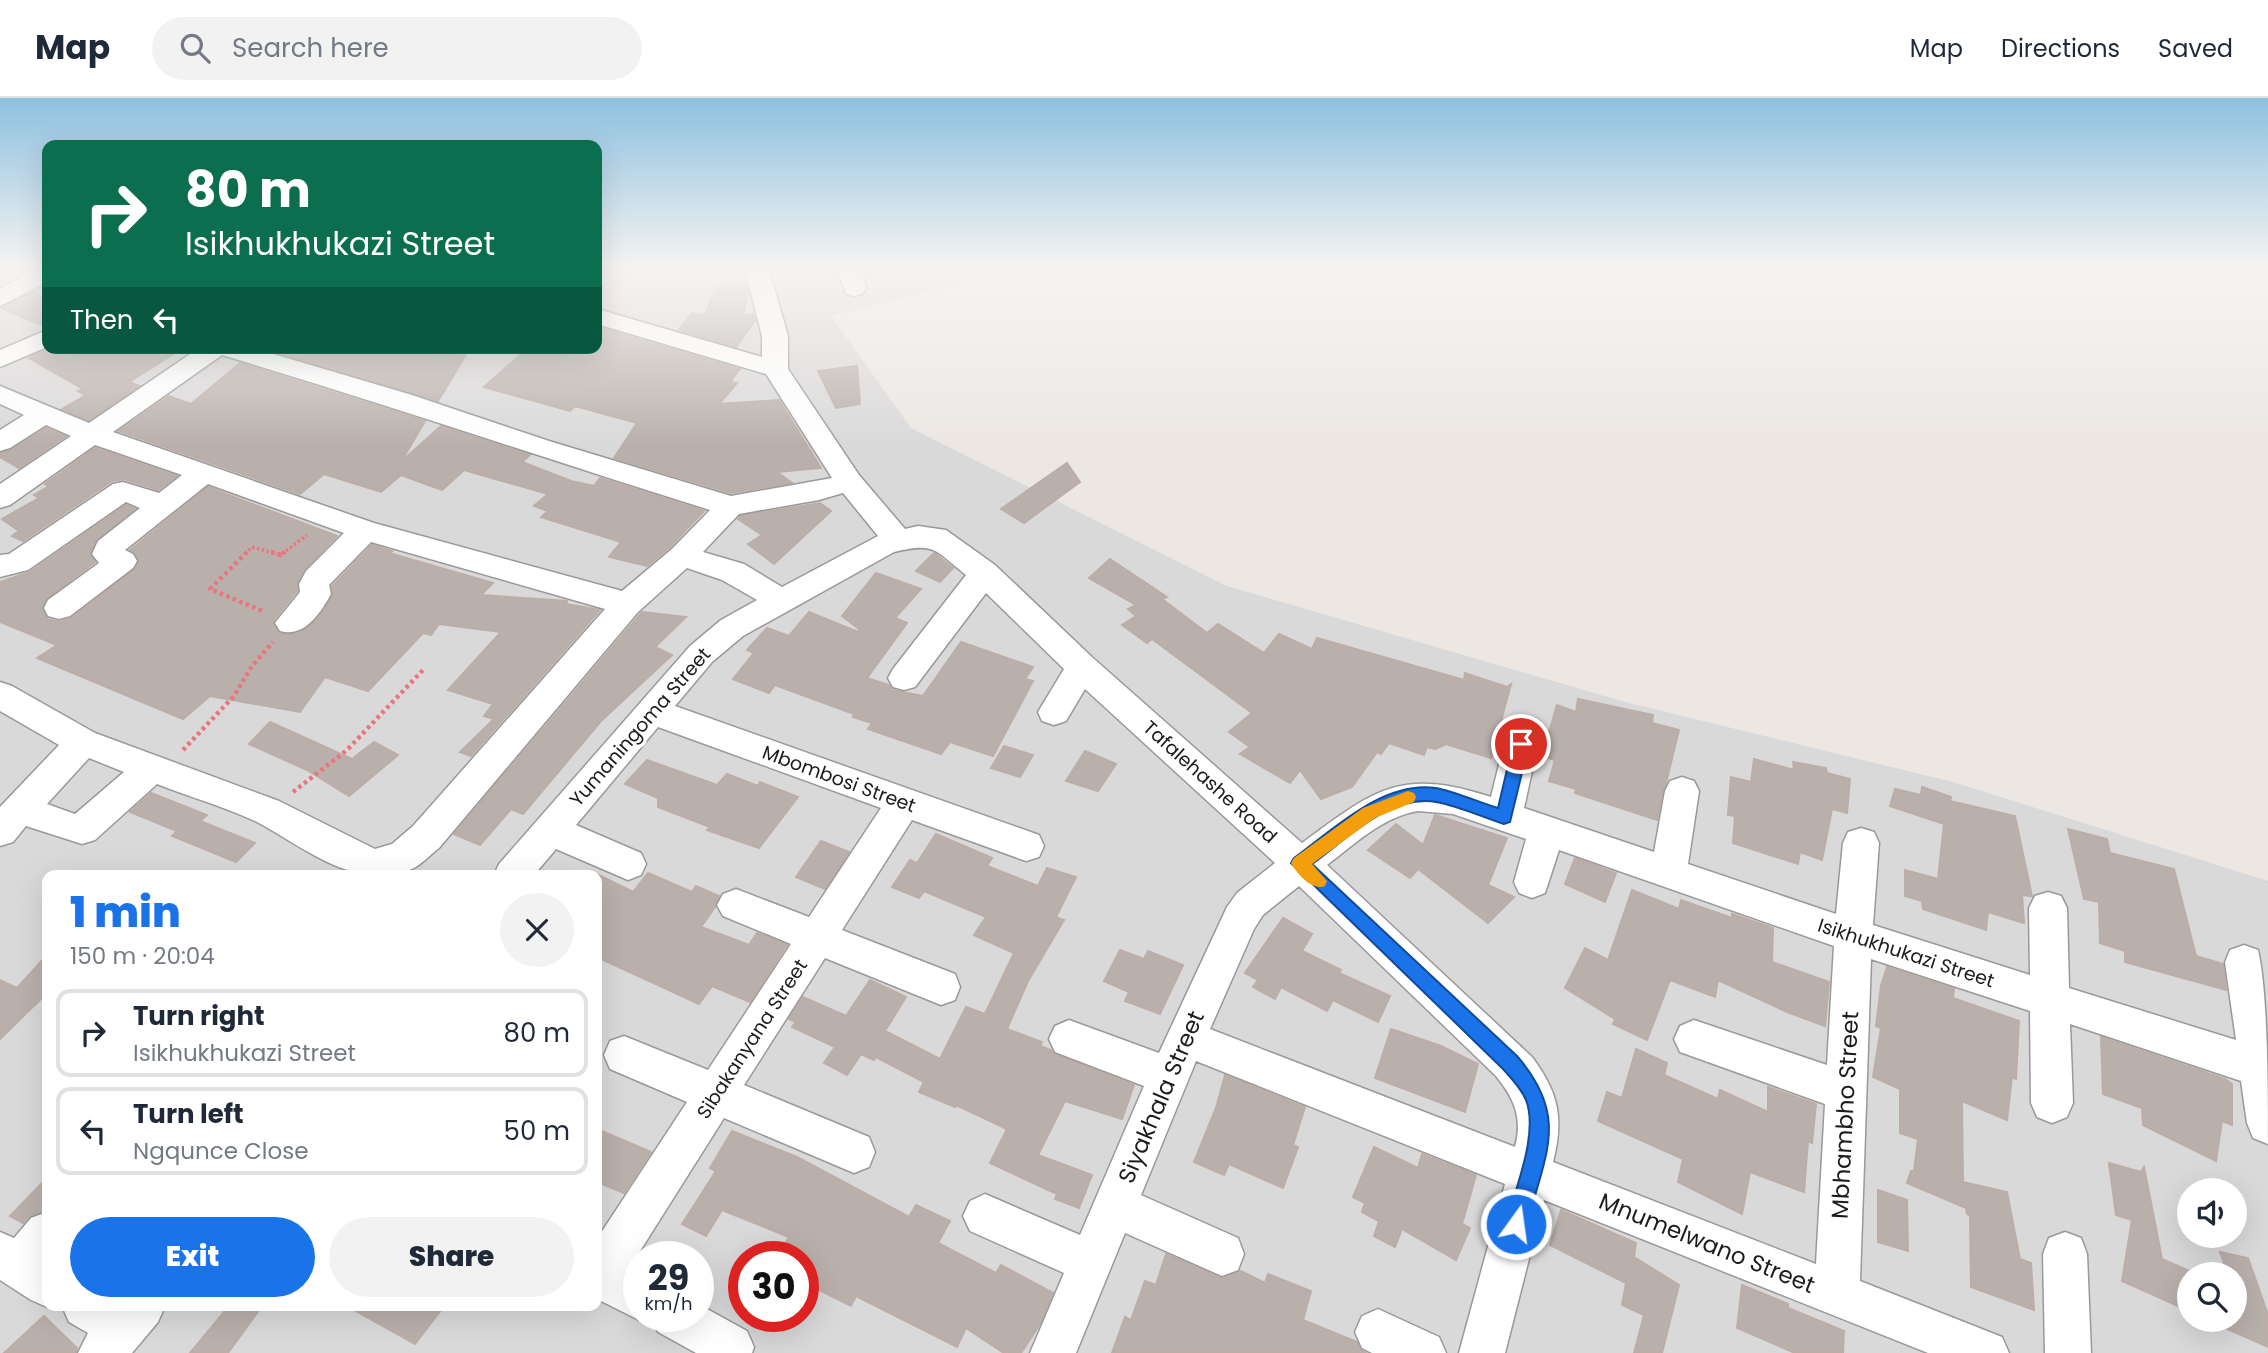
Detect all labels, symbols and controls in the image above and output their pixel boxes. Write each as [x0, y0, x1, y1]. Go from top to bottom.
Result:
search box [152, 17, 642, 80]
text: Map [35, 24, 110, 71]
icon: search [176, 29, 214, 67]
text: Search here [232, 30, 389, 66]
text: Map [1910, 32, 1963, 65]
text: Directions [2001, 32, 2120, 65]
text: Saved [2158, 32, 2233, 65]
text: 80 m [185, 156, 311, 224]
icon: right [70, 168, 161, 259]
text: Isikhukhukazi Street [185, 221, 495, 266]
icon: left [147, 301, 185, 339]
text: Then [70, 302, 133, 338]
street label: Yumaningoma Street [563, 642, 717, 812]
street label: Tafalehashe Road [1137, 714, 1283, 850]
pin [1491, 714, 1551, 774]
icon: arrive [1502, 725, 1540, 763]
street label: Mbombosi Street [759, 739, 919, 819]
text: 1 min [70, 883, 181, 942]
button: close [500, 893, 574, 967]
street label: Isikhukhukazi Street [1814, 912, 1998, 994]
text: 150 m · 20:04 [70, 940, 215, 972]
street label: Sibakanyana Street [690, 954, 814, 1124]
text: Turn right [133, 998, 265, 1034]
street label: Siyakhala Street [1110, 1006, 1212, 1188]
street label: Mbhambho Street [1824, 1010, 1866, 1220]
icon: right [74, 1014, 112, 1052]
text: 80 m [504, 1015, 570, 1051]
text: Isikhukhukazi Street [133, 1037, 356, 1069]
text: Turn left [133, 1096, 244, 1132]
icon: left [74, 1112, 112, 1150]
text: 50 m [504, 1113, 570, 1149]
text: Ngqunce Close [133, 1135, 308, 1167]
map controls [2177, 1178, 2247, 1332]
button: sound [2177, 1178, 2247, 1248]
street label: Mnumelwano Street [1594, 1185, 1820, 1301]
position arrow [1479, 1187, 1553, 1261]
button: Exit [70, 1217, 315, 1297]
button: Share [329, 1217, 574, 1297]
speed limit sign: 30 [728, 1241, 819, 1332]
text: 29 [648, 1253, 689, 1302]
button: search [2177, 1262, 2247, 1332]
text: km/h [645, 1291, 692, 1316]

